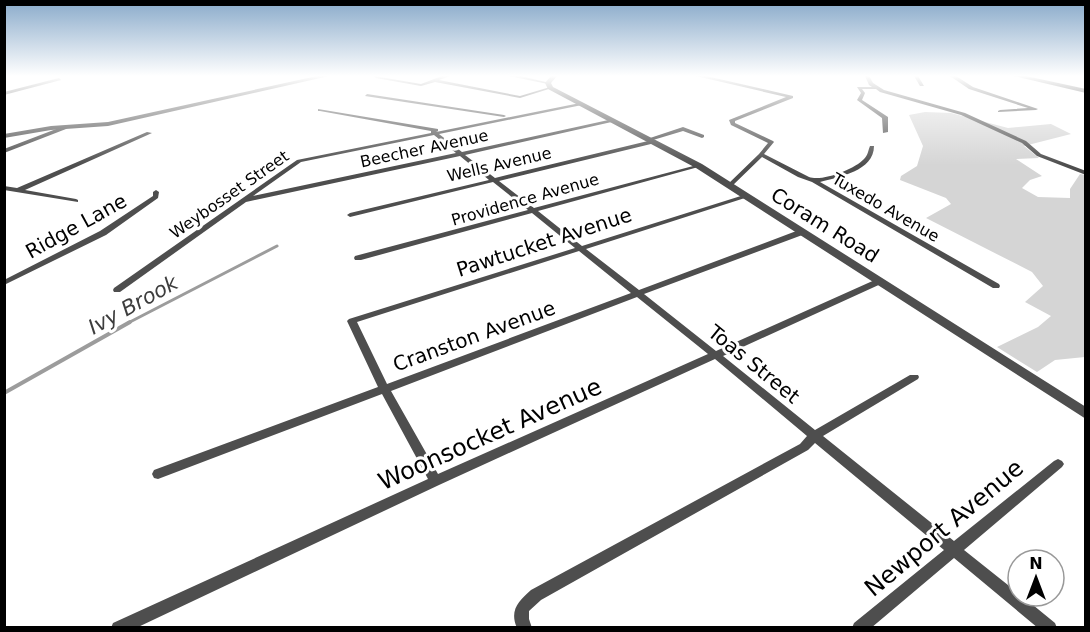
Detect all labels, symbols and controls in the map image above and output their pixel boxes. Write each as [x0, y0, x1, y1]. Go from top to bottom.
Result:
street label: Beecher Avenue [358, 126, 490, 171]
street label: Wells Avenue [445, 143, 553, 186]
street label: Weybosset Street [166, 146, 292, 243]
street label: Providence Avenue [449, 169, 601, 230]
street label: Tuxedo Avenue [828, 169, 943, 246]
street label: Coram Road [767, 182, 883, 268]
street label: Ridge Lane [21, 188, 131, 264]
street label: Pawtucket Avenue [453, 202, 635, 282]
water label: Ivy Brook [84, 270, 183, 339]
street label: Cranston Avenue [390, 295, 558, 377]
street label: Toas Street [703, 319, 805, 408]
street label: Woonsocket Avenue [374, 372, 606, 496]
street label: Newport Avenue [859, 454, 1029, 602]
north arrow [1006, 548, 1066, 608]
text: N [1029, 554, 1043, 573]

